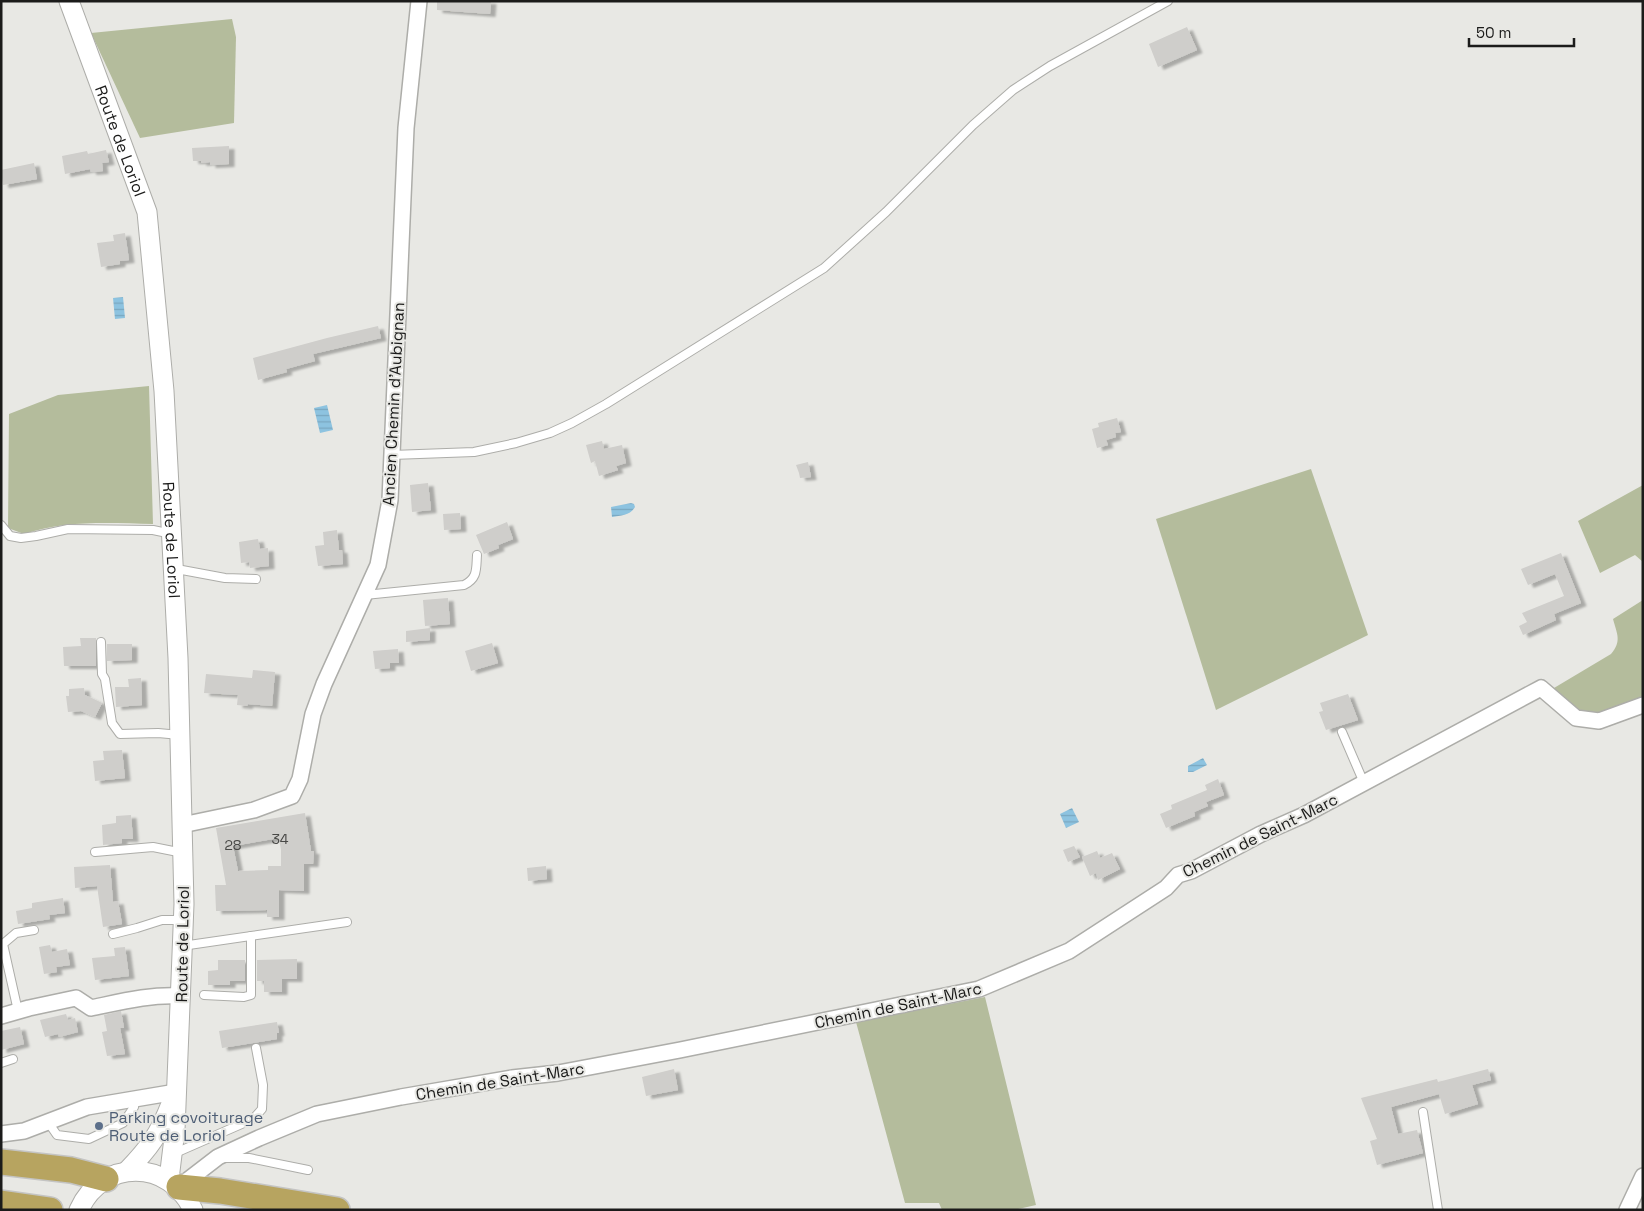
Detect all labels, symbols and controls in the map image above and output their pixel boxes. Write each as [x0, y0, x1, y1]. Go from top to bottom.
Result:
scale bar [1469, 15, 1574, 47]
text: 50 m [1476, 23, 1511, 42]
street label: Route de Loriol [90, 83, 150, 199]
street label: Ancien Chemin d'Aubignan [378, 302, 409, 506]
street label: Route de Loriol [158, 481, 185, 599]
street label: Chemin de Saint-Marc [1179, 789, 1341, 882]
house number: 34 [271, 830, 289, 848]
house number: 28 [224, 836, 242, 854]
street label: Route de Loriol [171, 886, 194, 1003]
street label: Chemin de Saint-Marc [813, 978, 984, 1033]
street label: Chemin de Saint-Marc [414, 1058, 586, 1105]
place label: Parking covoiturage Route de Loriol [109, 1107, 263, 1146]
marker: Parking covoiturage Route de Loriol [93, 1120, 105, 1132]

